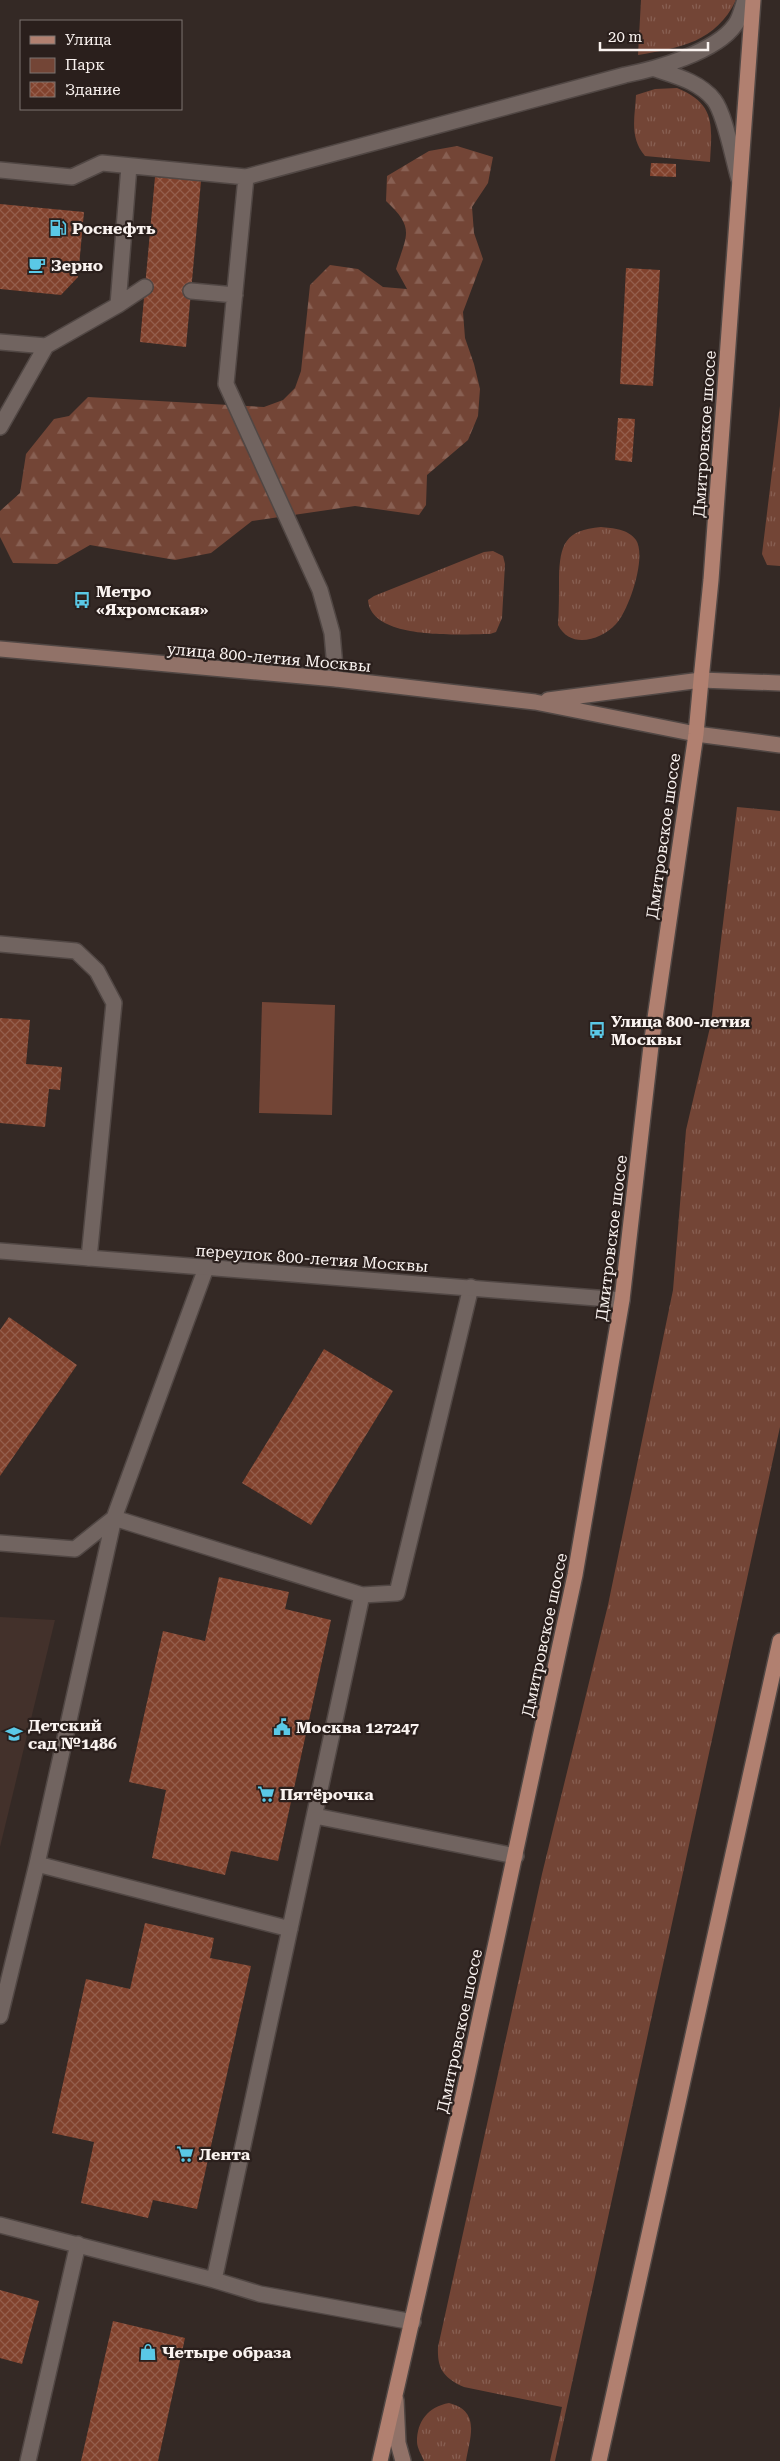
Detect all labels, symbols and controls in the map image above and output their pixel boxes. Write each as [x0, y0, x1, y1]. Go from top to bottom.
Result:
legend [20, 20, 182, 110]
scale bar [600, 20, 708, 52]
text: 20 m [608, 28, 643, 46]
text: Улица [65, 31, 111, 49]
text: Парк [65, 56, 105, 74]
text: Здание [65, 81, 121, 99]
fuel station icon: Роснефть [48, 218, 68, 238]
place label: Роснефть [72, 219, 156, 238]
cafe icon: Зерно [27, 255, 47, 275]
place label: Зерно [51, 256, 103, 275]
street label: Дмитровское шоссе [689, 350, 720, 518]
place label: Метро «Яхромская» [96, 582, 209, 619]
bus stop icon: Метро «Яхромская» [72, 590, 92, 610]
street label: улица 800-летия Москвы [166, 639, 372, 676]
street label: Дмитровское шоссе [642, 752, 685, 920]
place label: Улица 800-летия Москвы [611, 1012, 750, 1049]
bus stop icon: Улица 800-летия Москвы [587, 1020, 607, 1040]
street label: Дмитровское шоссе [592, 1154, 631, 1322]
street label: переулок 800-летия Москвы [195, 1241, 429, 1276]
street label: Дмитровское шоссе [518, 1551, 571, 1719]
place label: Детский сад №1486 [28, 1716, 117, 1753]
public building icon: Москва 127247 [272, 1717, 292, 1737]
place label: Москва 127247 [296, 1718, 419, 1737]
school or university icon: Детский сад №1486 [4, 1724, 24, 1744]
supermarket icon: Пятёрочка [256, 1784, 276, 1804]
place label: Пятёрочка [280, 1785, 374, 1804]
street label: Дмитровское шоссе [433, 1947, 486, 2115]
supermarket icon: Лента [175, 2144, 195, 2164]
place label: Лента [199, 2145, 251, 2164]
shop icon: Четыре образа [138, 2342, 158, 2362]
place label: Четыре образа [162, 2343, 292, 2362]

